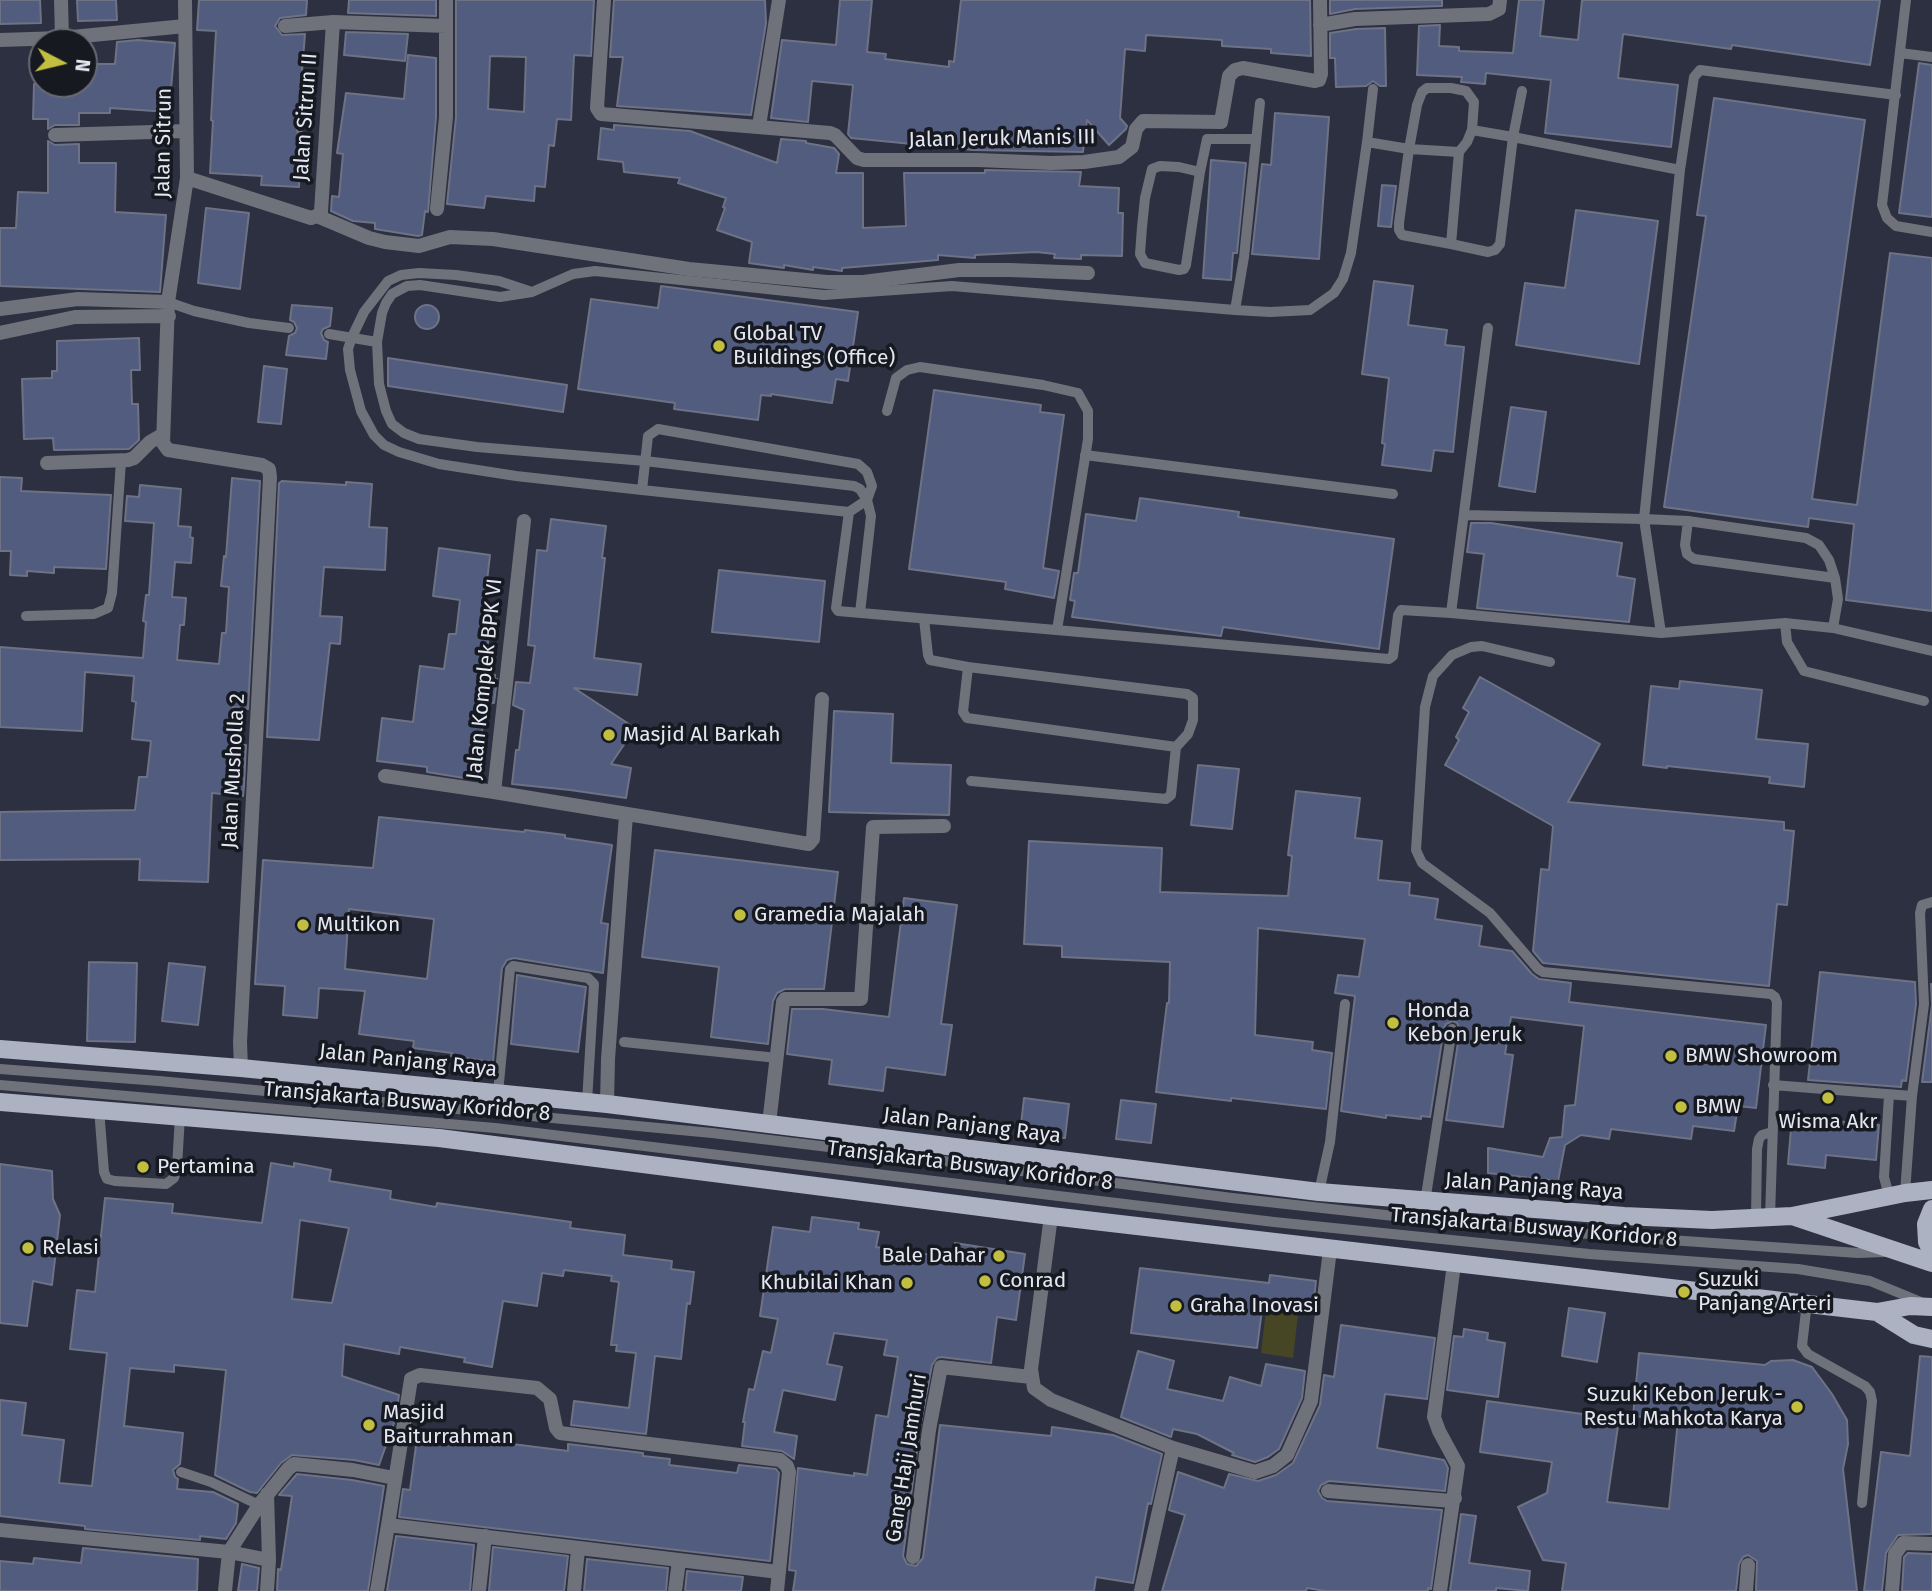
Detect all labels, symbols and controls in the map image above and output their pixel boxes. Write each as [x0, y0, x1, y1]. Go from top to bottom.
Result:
north arrow [28, 28, 98, 98]
street label: Jalan Sitrun II [289, 52, 323, 182]
text: N [70, 58, 95, 73]
street label: Jalan Sitrun [150, 88, 178, 198]
street label: Jalan Jeruk Manis III [908, 125, 1096, 153]
place label: Global TV Buildings (Office) [733, 321, 895, 371]
marker: Global TV Buildings (Office) [711, 338, 727, 354]
street label: Jalan Komplek BPK VI [462, 577, 508, 781]
street label: Jalan Musholla 2 [217, 693, 251, 849]
place label: Masjid Al Barkah [623, 722, 780, 748]
marker: Masjid Al Barkah [601, 727, 617, 743]
place label: Gramedia Majalah [754, 902, 925, 928]
marker: Gramedia Majalah [732, 907, 748, 923]
place label: Multikon [317, 912, 400, 938]
marker: Multikon [295, 917, 311, 933]
place label: Honda Kebon Jeruk [1407, 998, 1522, 1048]
marker: Honda Kebon Jeruk [1385, 1015, 1401, 1031]
street label: Jalan Panjang Raya [318, 1039, 498, 1083]
place label: BMW Showroom [1685, 1043, 1838, 1069]
marker: BMW Showroom [1663, 1048, 1679, 1064]
street label: Transjakarta Busway Koridor 8 [263, 1077, 551, 1127]
marker: Wisma Akr [1820, 1090, 1836, 1106]
place label: BMW [1695, 1094, 1741, 1120]
marker: BMW [1673, 1099, 1689, 1115]
street label: Jalan Panjang Raya [882, 1103, 1062, 1149]
place label: Wisma Akr [1779, 1109, 1877, 1135]
street label: Transjakarta Busway Koridor 8 [826, 1136, 1114, 1196]
place label: Pertamina [157, 1154, 255, 1180]
marker: Pertamina [135, 1159, 151, 1175]
street label: Jalan Panjang Raya [1444, 1168, 1624, 1206]
street label: Transjakarta Busway Koridor 8 [1390, 1203, 1678, 1253]
place label: Relasi [42, 1235, 99, 1261]
marker: Relasi [20, 1240, 36, 1256]
place label: Bale Dahar [881, 1243, 985, 1269]
marker: Bale Dahar [991, 1248, 1007, 1264]
place label: Suzuki Panjang Arteri [1698, 1267, 1832, 1317]
place label: Conrad [999, 1268, 1066, 1294]
place label: Khubilai Khan [760, 1270, 893, 1296]
marker: Conrad [977, 1273, 993, 1289]
marker: Khubilai Khan [899, 1275, 915, 1291]
marker: Suzuki Panjang Arteri [1676, 1284, 1692, 1300]
place label: Graha Inovasi [1190, 1293, 1319, 1319]
marker: Graha Inovasi [1168, 1298, 1184, 1314]
street label: Gang Haji Jamhuri [881, 1372, 933, 1544]
place label: Suzuki Kebon Jeruk - Restu Mahkota Karya [1584, 1382, 1783, 1432]
marker: Suzuki Kebon Jeruk - Restu Mahkota Karya [1789, 1399, 1805, 1415]
place label: Masjid Baiturrahman [383, 1400, 514, 1450]
marker: Masjid Baiturrahman [361, 1417, 377, 1433]

